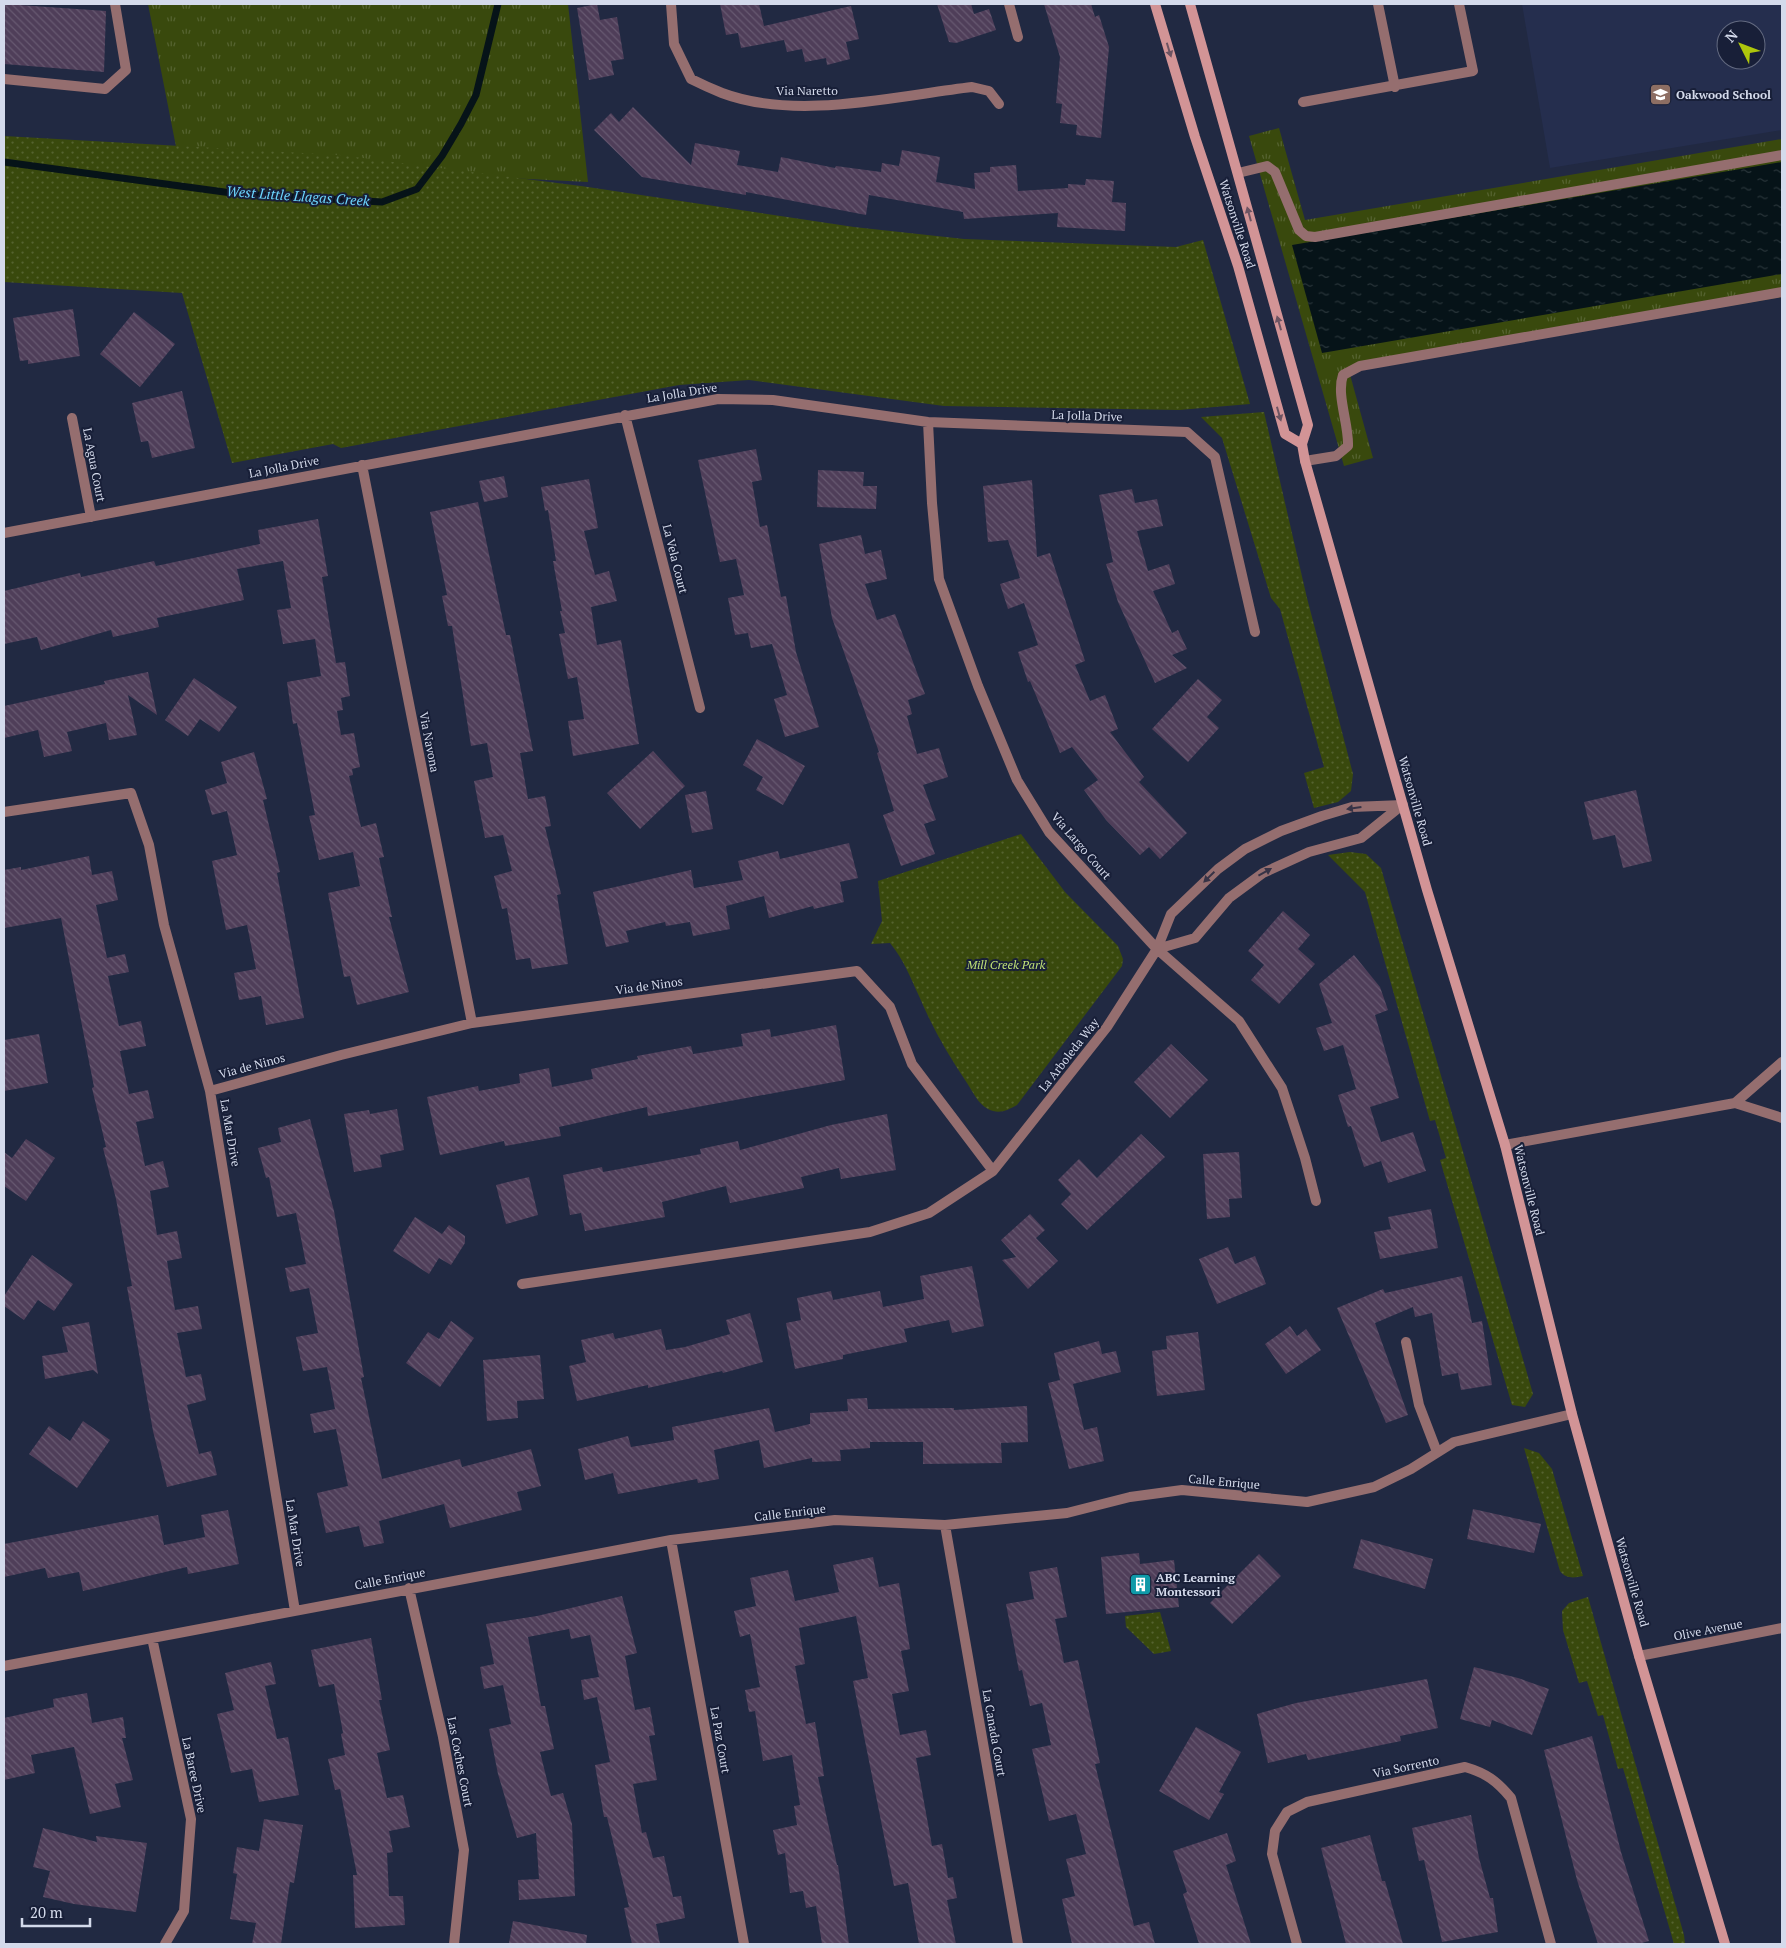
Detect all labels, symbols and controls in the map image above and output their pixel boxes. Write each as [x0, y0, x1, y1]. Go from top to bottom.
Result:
north arrow [1716, 20, 1766, 70]
text: N [1720, 25, 1742, 46]
one-way arrow [1166, 43, 1174, 58]
street label: Via Naretto [776, 83, 838, 98]
school or university icon: Oakwood School [1648, 83, 1672, 107]
place label: Oakwood School [1676, 87, 1771, 102]
street label: Watsonville Road [1216, 178, 1259, 270]
water label: West Little Llagas Creek [226, 181, 370, 210]
one-way arrow [1245, 207, 1253, 222]
one-way arrow [1275, 315, 1283, 330]
street label: La Jolla Drive [646, 380, 718, 405]
one-way arrow [1276, 406, 1284, 421]
street label: La Jolla Drive [1051, 407, 1123, 424]
street label: La Agua Court [80, 427, 109, 504]
street label: La Jolla Drive [248, 452, 320, 481]
street label: La Vela Court [660, 523, 691, 596]
street label: Via Navona [416, 710, 443, 773]
street label: Watsonville Road [1396, 754, 1436, 848]
one-way arrow [1346, 804, 1362, 812]
street label: Via Largo Court [1048, 809, 1115, 883]
one-way arrow [1258, 868, 1272, 877]
one-way arrow [1203, 871, 1215, 883]
park label: Mill Creek Park [966, 957, 1046, 972]
street label: Via de Ninos [614, 973, 684, 998]
street label: La Arboleda Way [1035, 1014, 1103, 1094]
street label: Via de Ninos [217, 1050, 287, 1082]
street label: La Mar Drive [217, 1098, 244, 1168]
street label: Watsonville Road [1511, 1143, 1548, 1237]
street label: Calle Enrique [1188, 1471, 1260, 1492]
street label: La Mar Drive [283, 1498, 308, 1568]
street label: Calle Enrique [753, 1501, 826, 1524]
street label: Watsonville Road [1613, 1535, 1653, 1629]
street label: Calle Enrique [353, 1564, 427, 1593]
place label: ABC Learning Montessori [1156, 1570, 1235, 1599]
building icon: ABC Learning Montessori [1128, 1573, 1152, 1597]
street label: Olive Avenue [1672, 1615, 1744, 1644]
street label: La Canada Court [979, 1688, 1010, 1778]
street label: La Paz Court [707, 1705, 734, 1775]
street label: Las Coches Court [444, 1715, 477, 1809]
street label: La Baree Drive [179, 1736, 210, 1814]
street label: Via Sorrento [1371, 1752, 1441, 1781]
scale bar [22, 1896, 90, 1928]
text: 20 m [30, 1902, 63, 1922]

